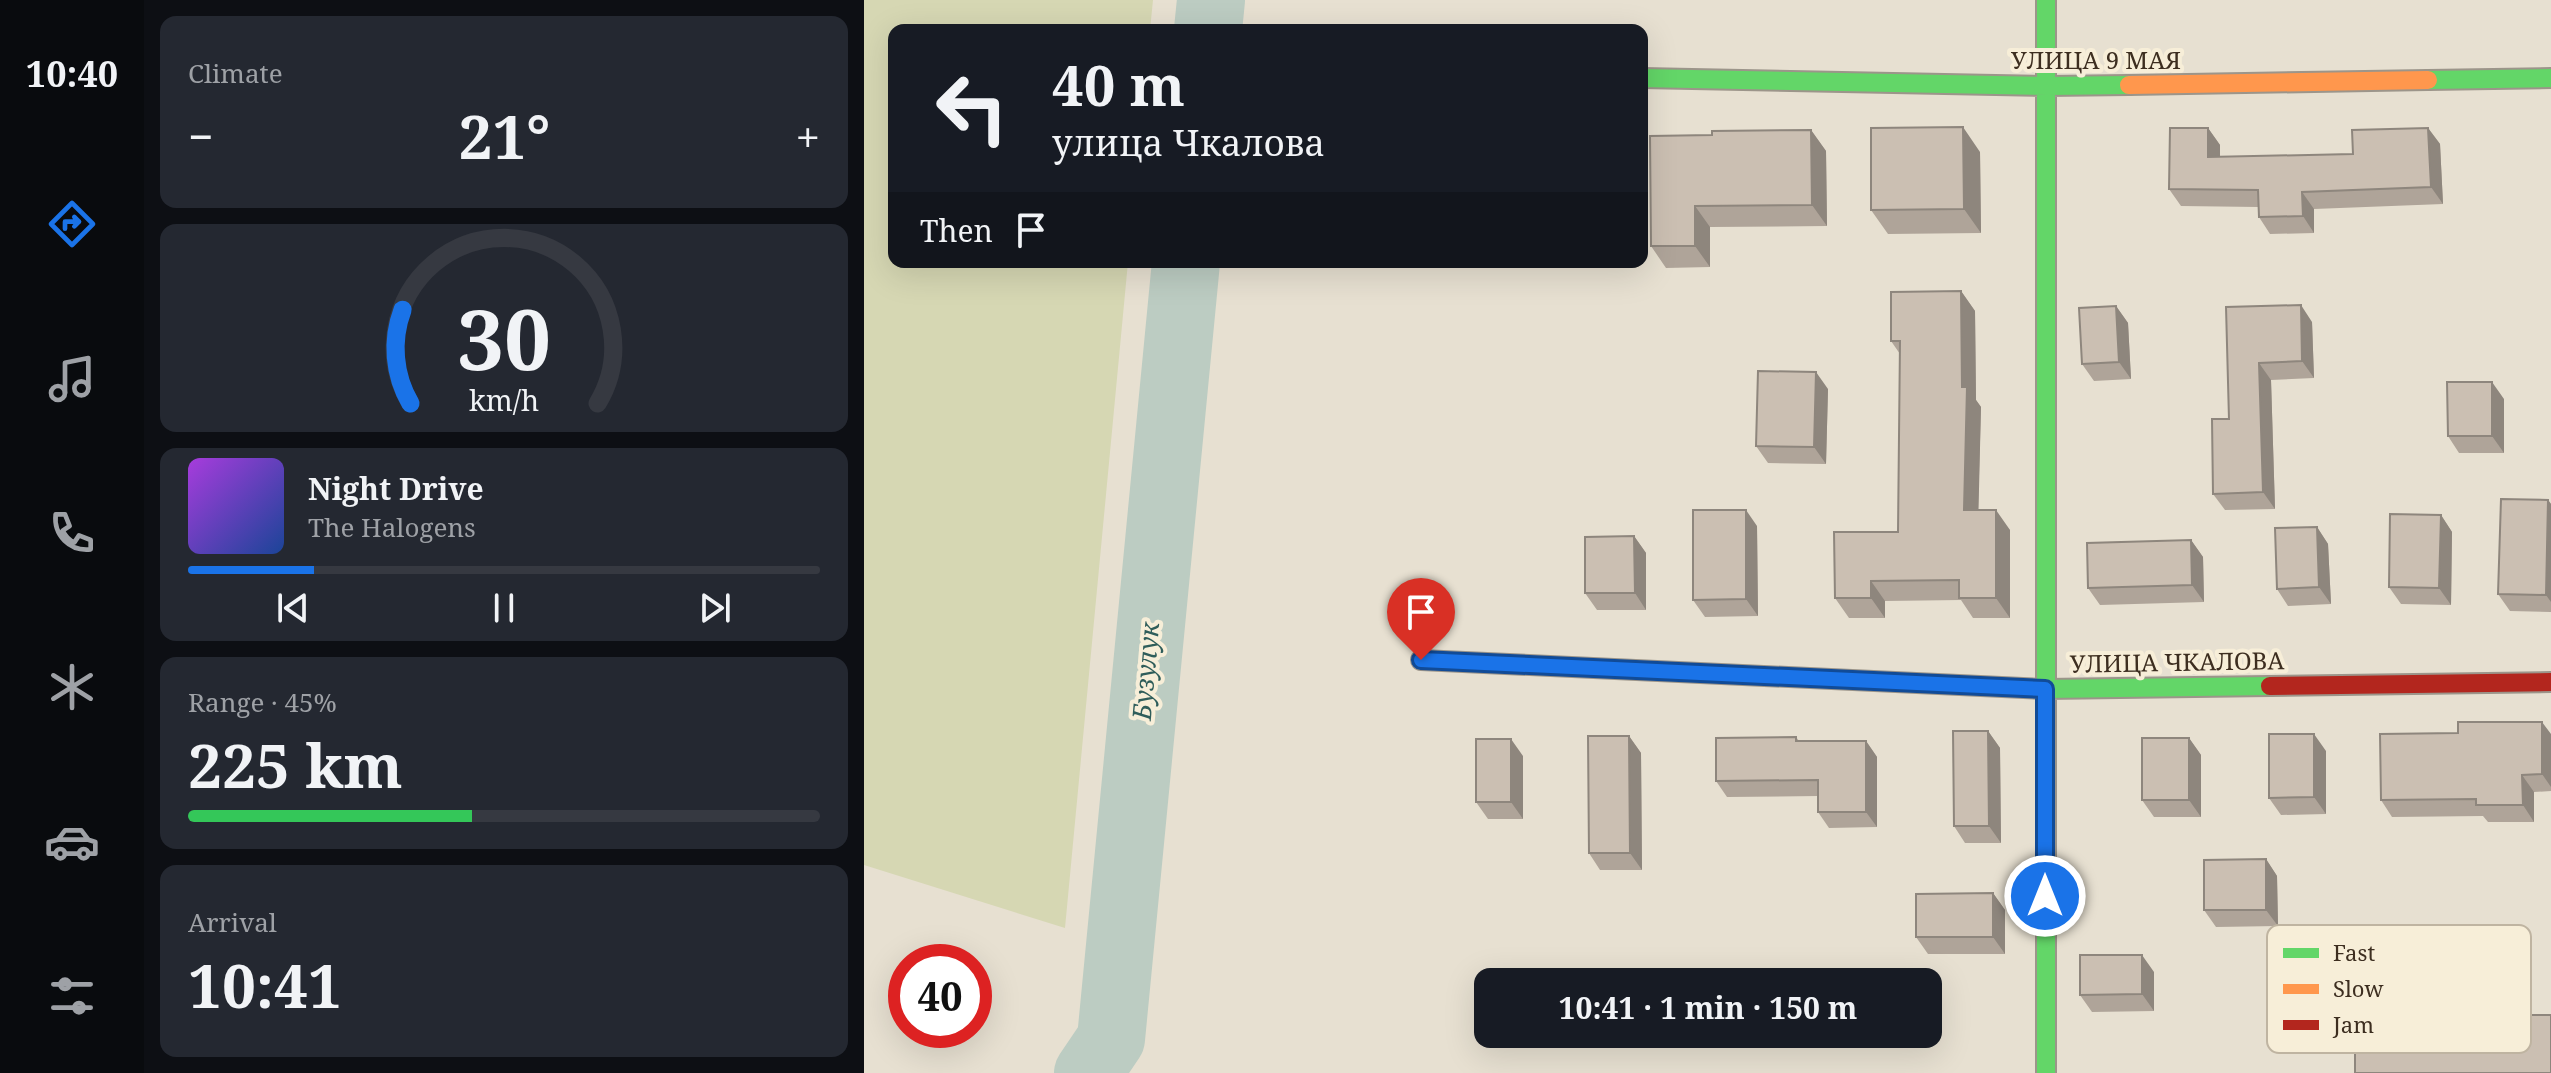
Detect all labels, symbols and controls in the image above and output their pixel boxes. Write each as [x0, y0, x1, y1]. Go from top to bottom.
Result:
street label: УЛИЦА 9 МАЯ [2011, 43, 2181, 76]
text: 40 m [1052, 46, 1185, 122]
text: 10:40 [26, 49, 118, 98]
text: Climate [188, 55, 283, 91]
icon: left [920, 56, 1024, 160]
text: 21° [459, 95, 550, 177]
text: − [188, 106, 213, 166]
text: + [795, 106, 820, 166]
text: улица Чкалова [1052, 118, 1325, 167]
icon: directions [44, 196, 100, 252]
icon: arrive [1009, 208, 1053, 252]
text: Then [920, 210, 993, 251]
text: 30 [457, 281, 551, 394]
icon: music [44, 351, 100, 407]
text: km/h [469, 380, 539, 419]
text: Night Drive [308, 468, 484, 509]
icon: phone [44, 505, 100, 561]
text: The Halogens [308, 509, 476, 545]
pin [1387, 578, 1455, 660]
icon: previous [271, 586, 315, 630]
icon: pause [482, 586, 526, 630]
icon: next [693, 586, 737, 630]
icon: arrive [1399, 590, 1443, 634]
water label: Бузулук [1123, 619, 1167, 723]
street label: УЛИЦА ЧКАЛОВА [2069, 643, 2285, 680]
icon: climate [44, 659, 100, 715]
text: Range · 45% [188, 684, 337, 720]
text: 225 km [188, 724, 403, 806]
icon: car [44, 814, 100, 870]
position arrow [2003, 854, 2087, 938]
text: Arrival [188, 904, 277, 940]
legend [2267, 925, 2531, 1053]
text: Fast [2333, 937, 2375, 967]
text: 10:41 [188, 944, 342, 1026]
speed limit sign: 40 [888, 944, 992, 1048]
icon: filters [44, 968, 100, 1024]
text: Slow [2333, 973, 2383, 1003]
text: 10:41 · 1 min · 150 m [1559, 987, 1857, 1028]
text: Jam [2332, 1009, 2374, 1039]

